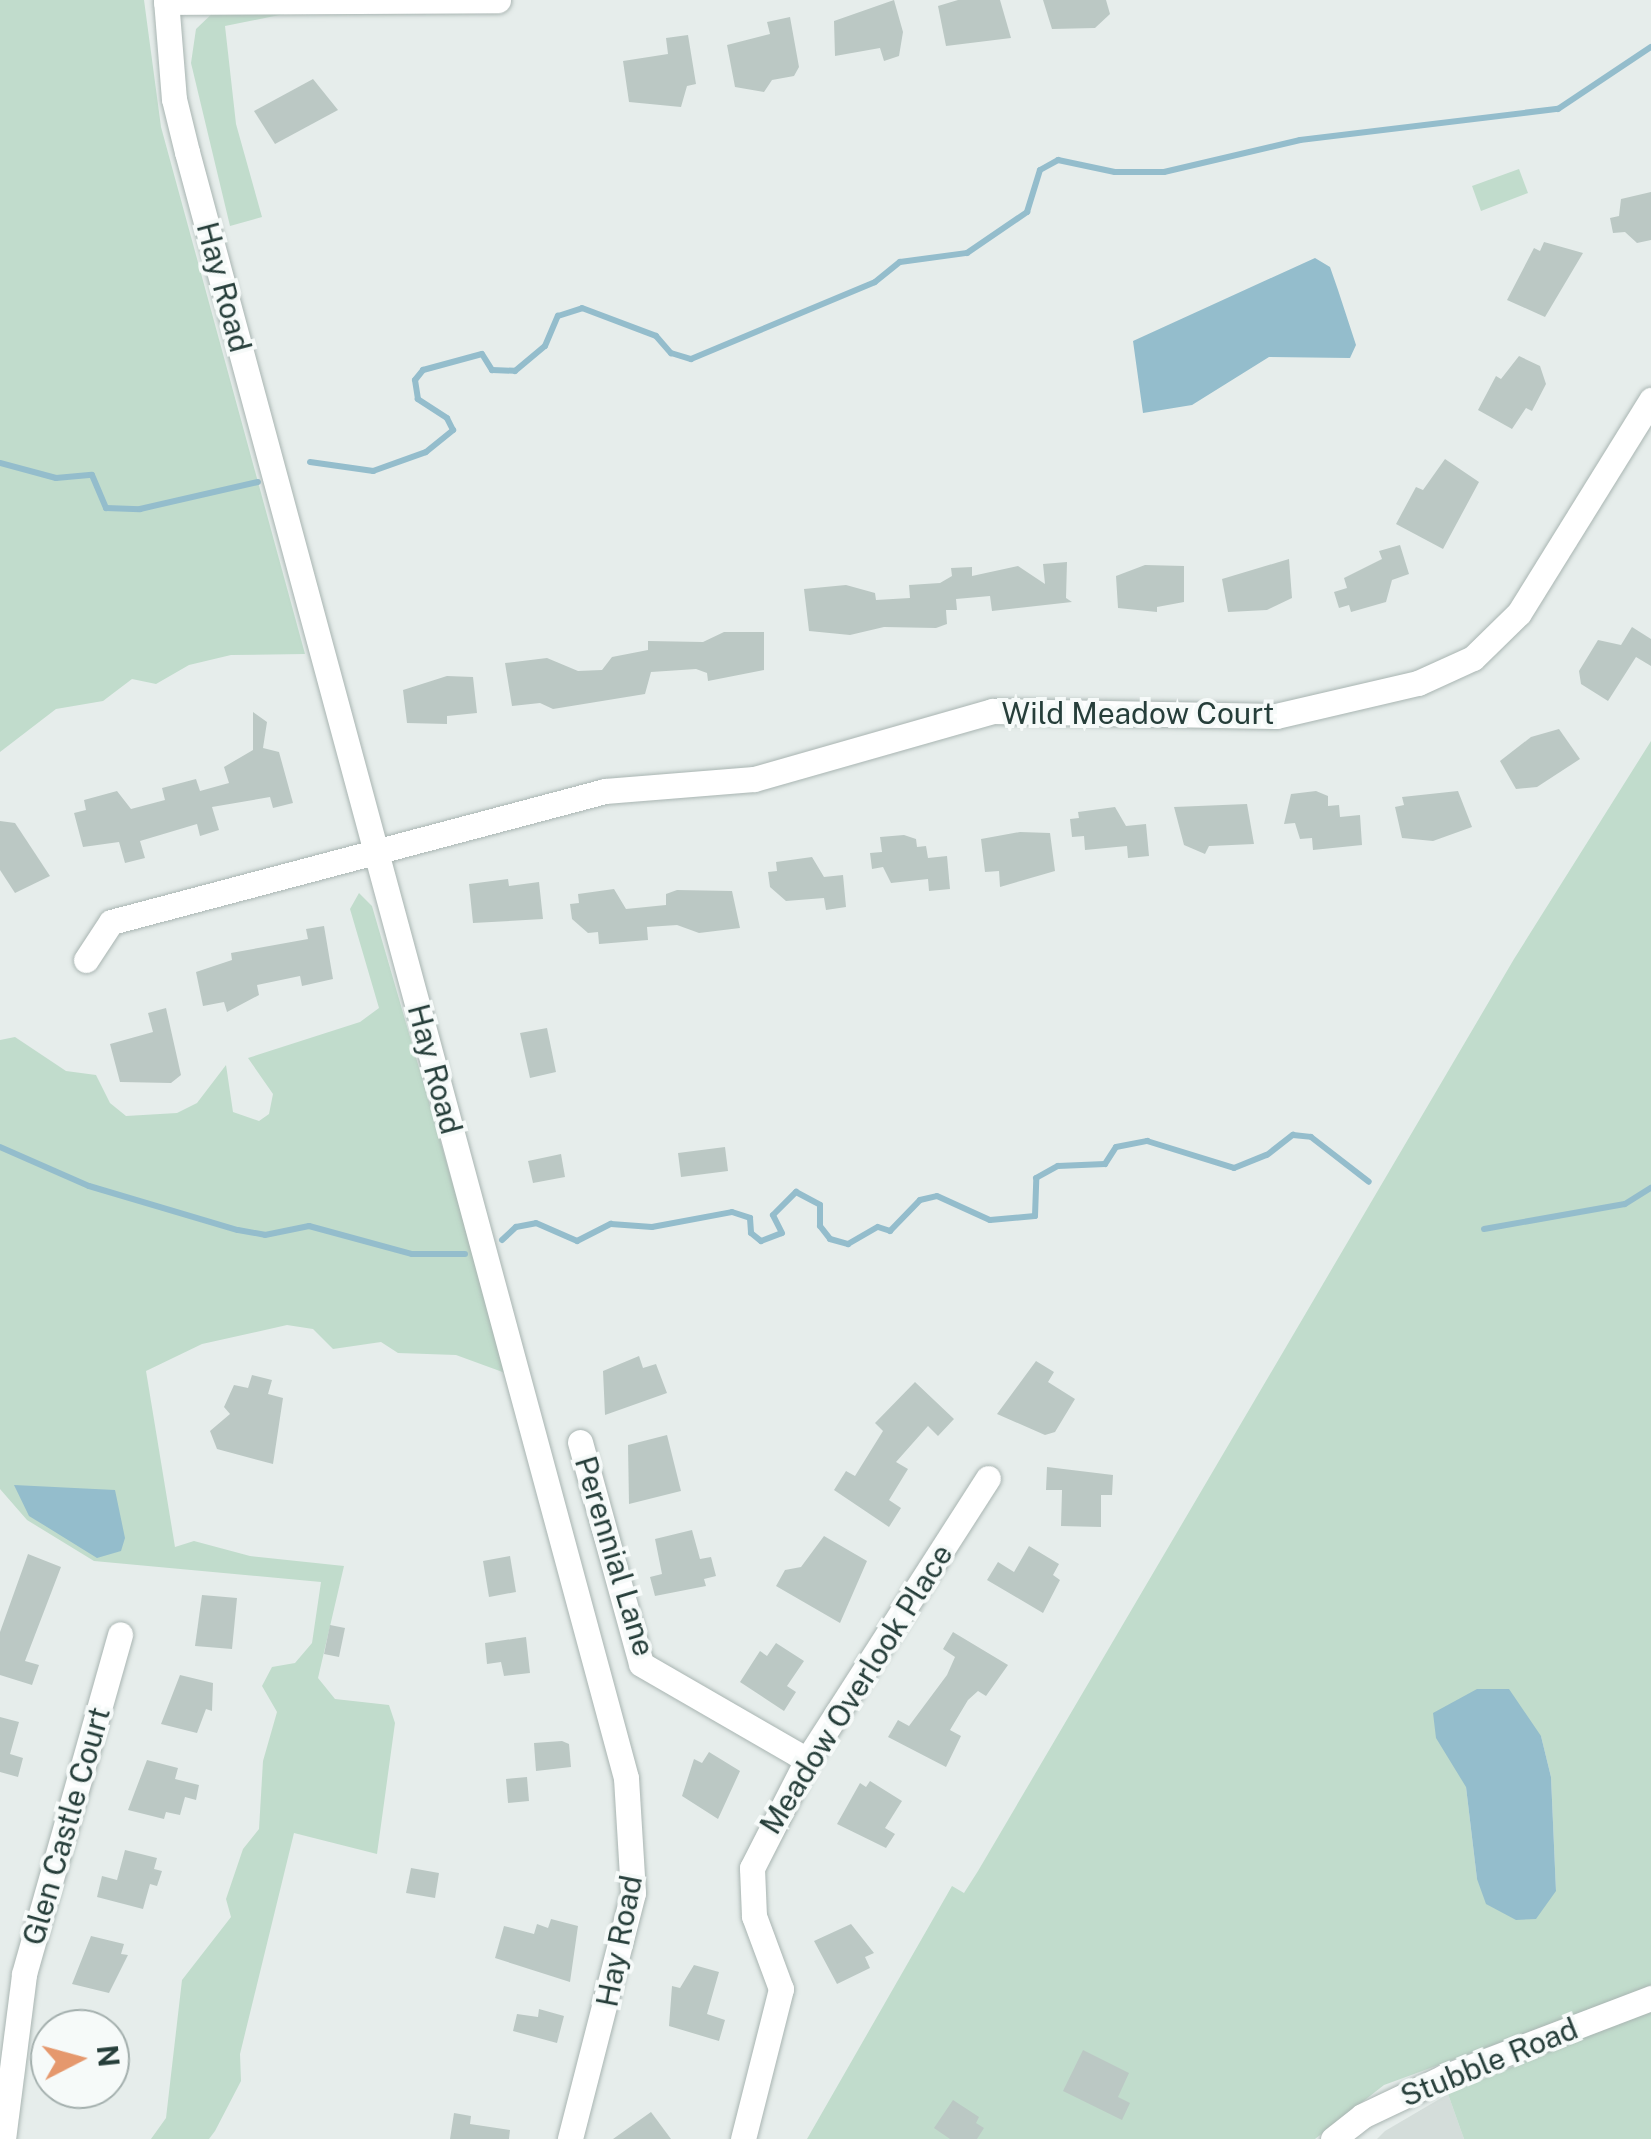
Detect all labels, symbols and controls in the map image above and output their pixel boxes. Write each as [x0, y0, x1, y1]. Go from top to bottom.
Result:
street label: Hay Road [189, 218, 259, 356]
street label: Wild Meadow Court [1002, 695, 1274, 731]
street label: Hay Road [400, 1000, 470, 1138]
street label: Perennial Lane [568, 1452, 662, 1660]
street label: Meadow Overlook Place [752, 1537, 960, 1841]
street label: Glen Castle Court [15, 1703, 117, 1949]
street label: Hay Road [589, 1872, 649, 2010]
north arrow [30, 2009, 130, 2109]
street label: Stubble Road [1395, 2010, 1583, 2114]
text: N [91, 2043, 126, 2069]

